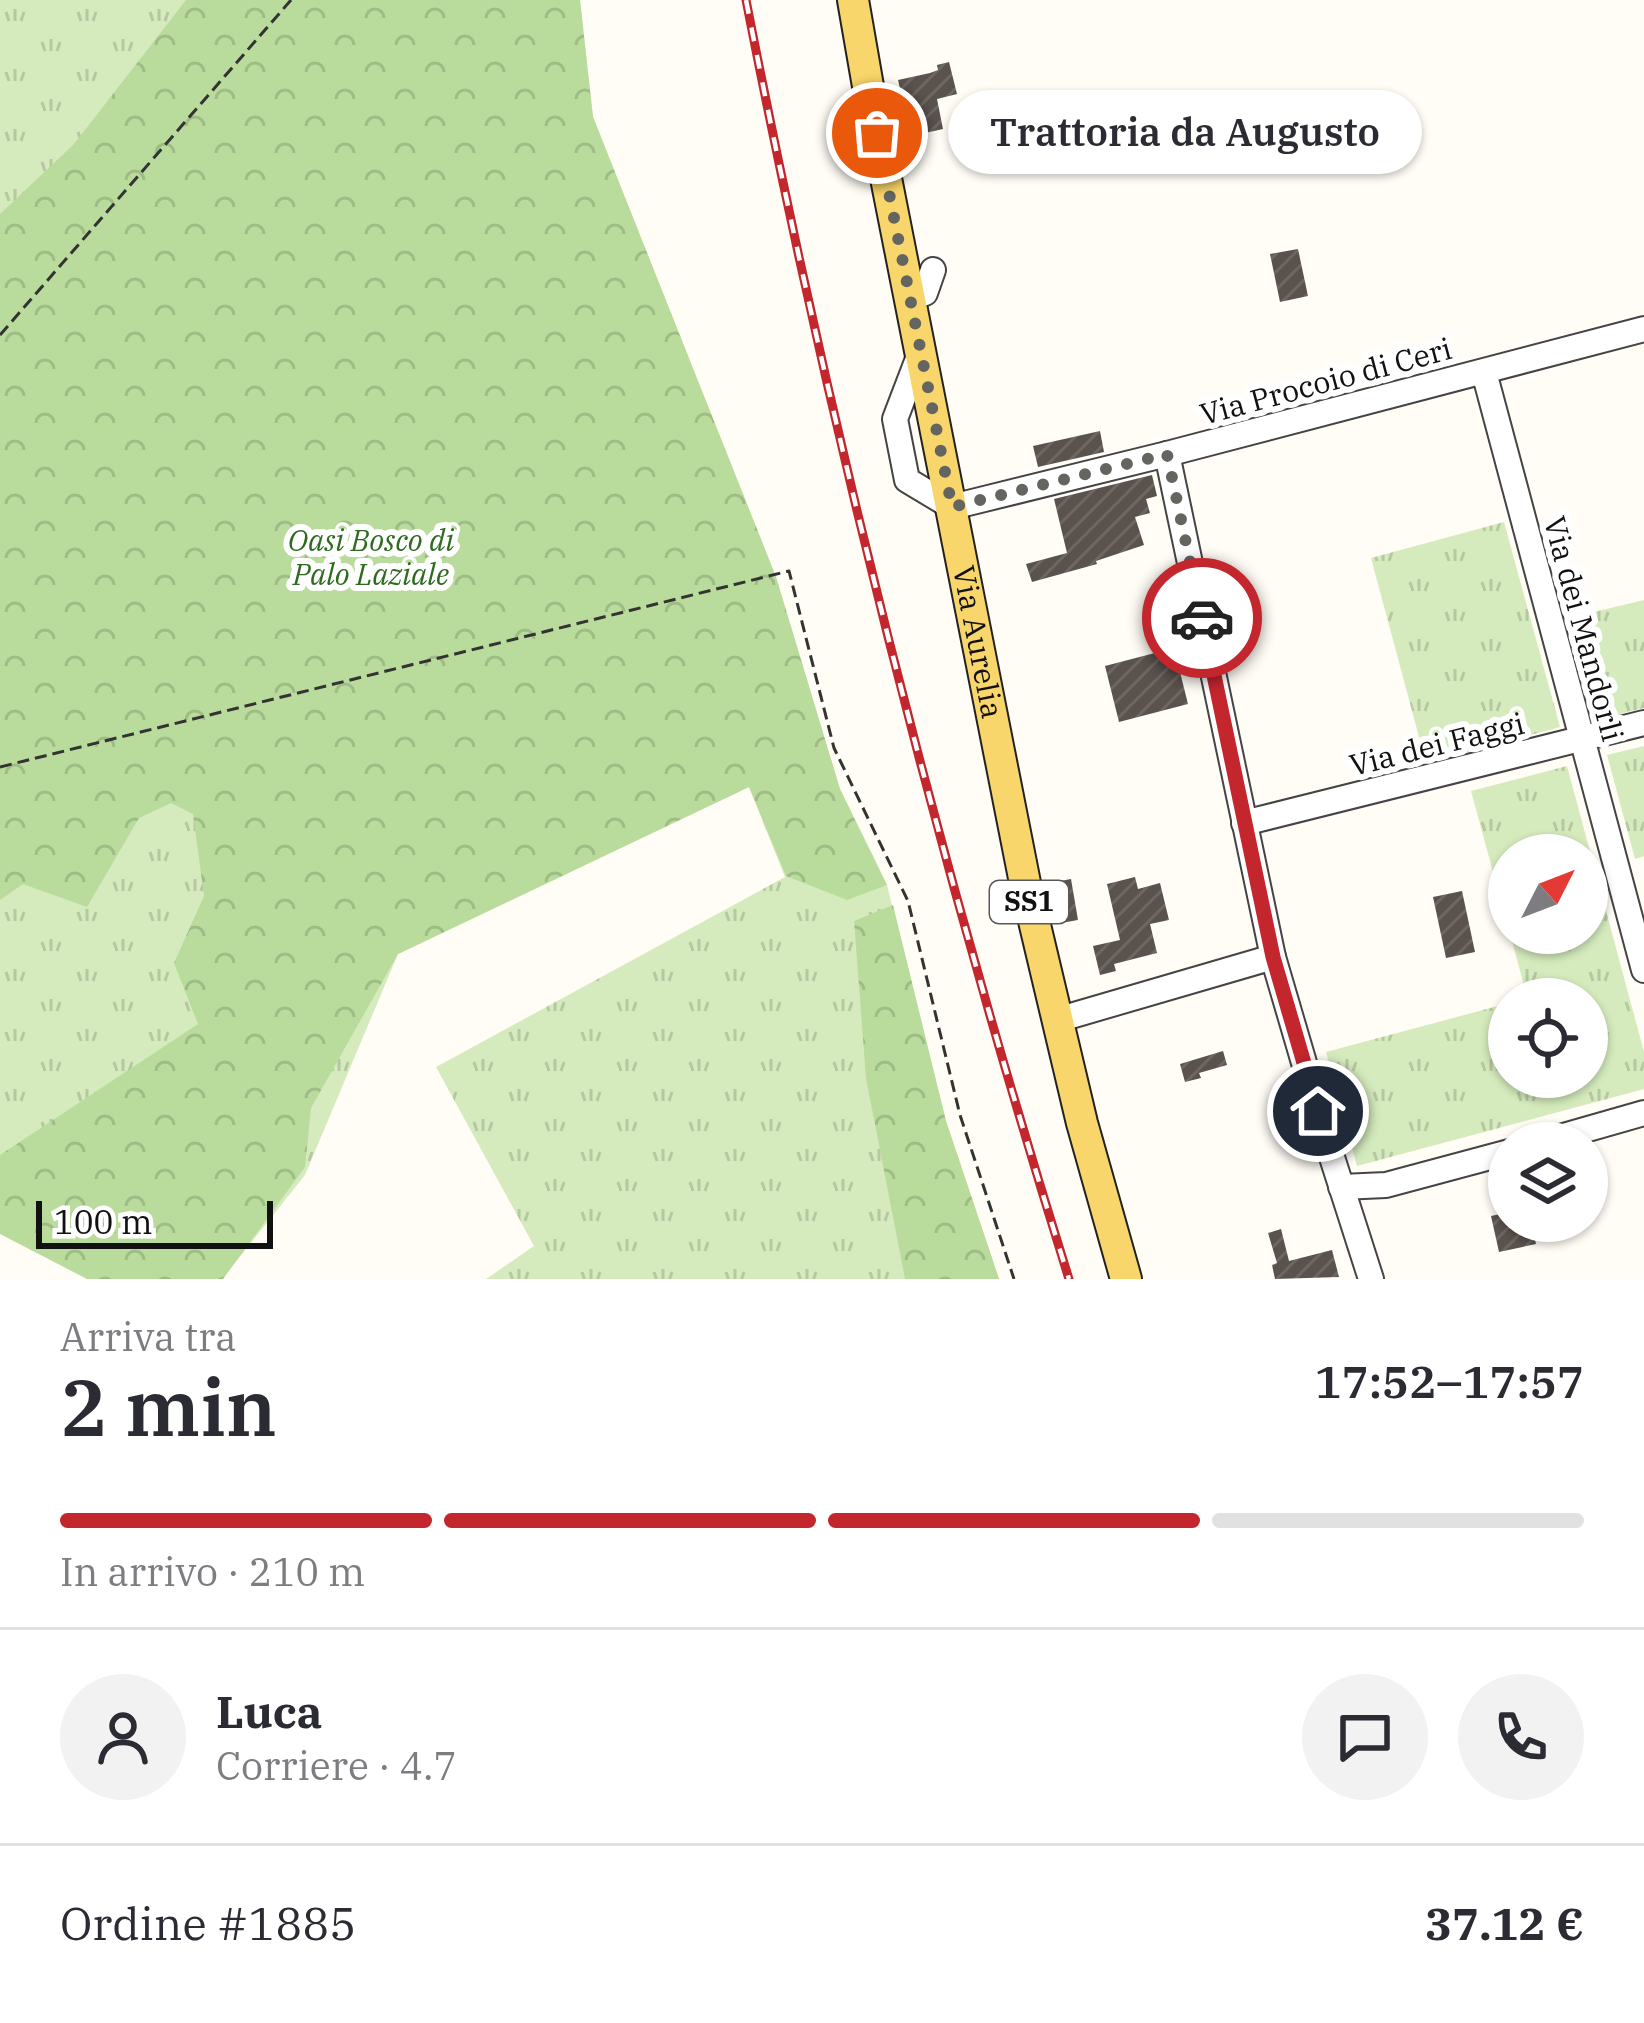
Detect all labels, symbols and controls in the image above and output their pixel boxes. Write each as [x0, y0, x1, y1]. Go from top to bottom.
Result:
pin [826, 82, 928, 184]
callout: Trattoria da Augusto [949, 91, 1423, 175]
icon: bag [844, 100, 910, 166]
text: Trattoria da Augusto [990, 106, 1380, 157]
street label: Via Procoio di Ceri [1195, 328, 1456, 433]
street label: Via dei Mandorli [1536, 512, 1633, 745]
park label: Oasi Bosco di Palo Laziale [288, 520, 454, 593]
courier [1142, 558, 1262, 678]
street label: Via Aurelia [945, 562, 1013, 722]
icon: car [1169, 585, 1235, 651]
street label: Via dei Faggi [1345, 703, 1528, 784]
north arrow [1488, 834, 1608, 954]
map controls [1488, 834, 1608, 1242]
road number: SS1 [990, 881, 1068, 923]
button: locate [1488, 978, 1608, 1098]
pin [1267, 1060, 1369, 1162]
icon: home [1285, 1078, 1351, 1144]
button: layers [1488, 1122, 1608, 1242]
scale bar [36, 1195, 273, 1248]
text: 100 m [54, 1200, 153, 1243]
text: Arriva tra [60, 1311, 237, 1362]
text: 17:52–17:57 [1315, 1352, 1584, 1410]
text: 2 min [60, 1356, 277, 1457]
text: In arrivo · 210 m [60, 1546, 365, 1597]
button: person [60, 1674, 186, 1800]
button: chat [1302, 1674, 1428, 1800]
button: phone [1458, 1674, 1584, 1800]
text: Luca [216, 1682, 322, 1740]
text: Corriere · 4.7 [216, 1740, 457, 1791]
text: Ordine #1885 [60, 1894, 356, 1952]
text: 37.12 € [1425, 1894, 1584, 1952]

